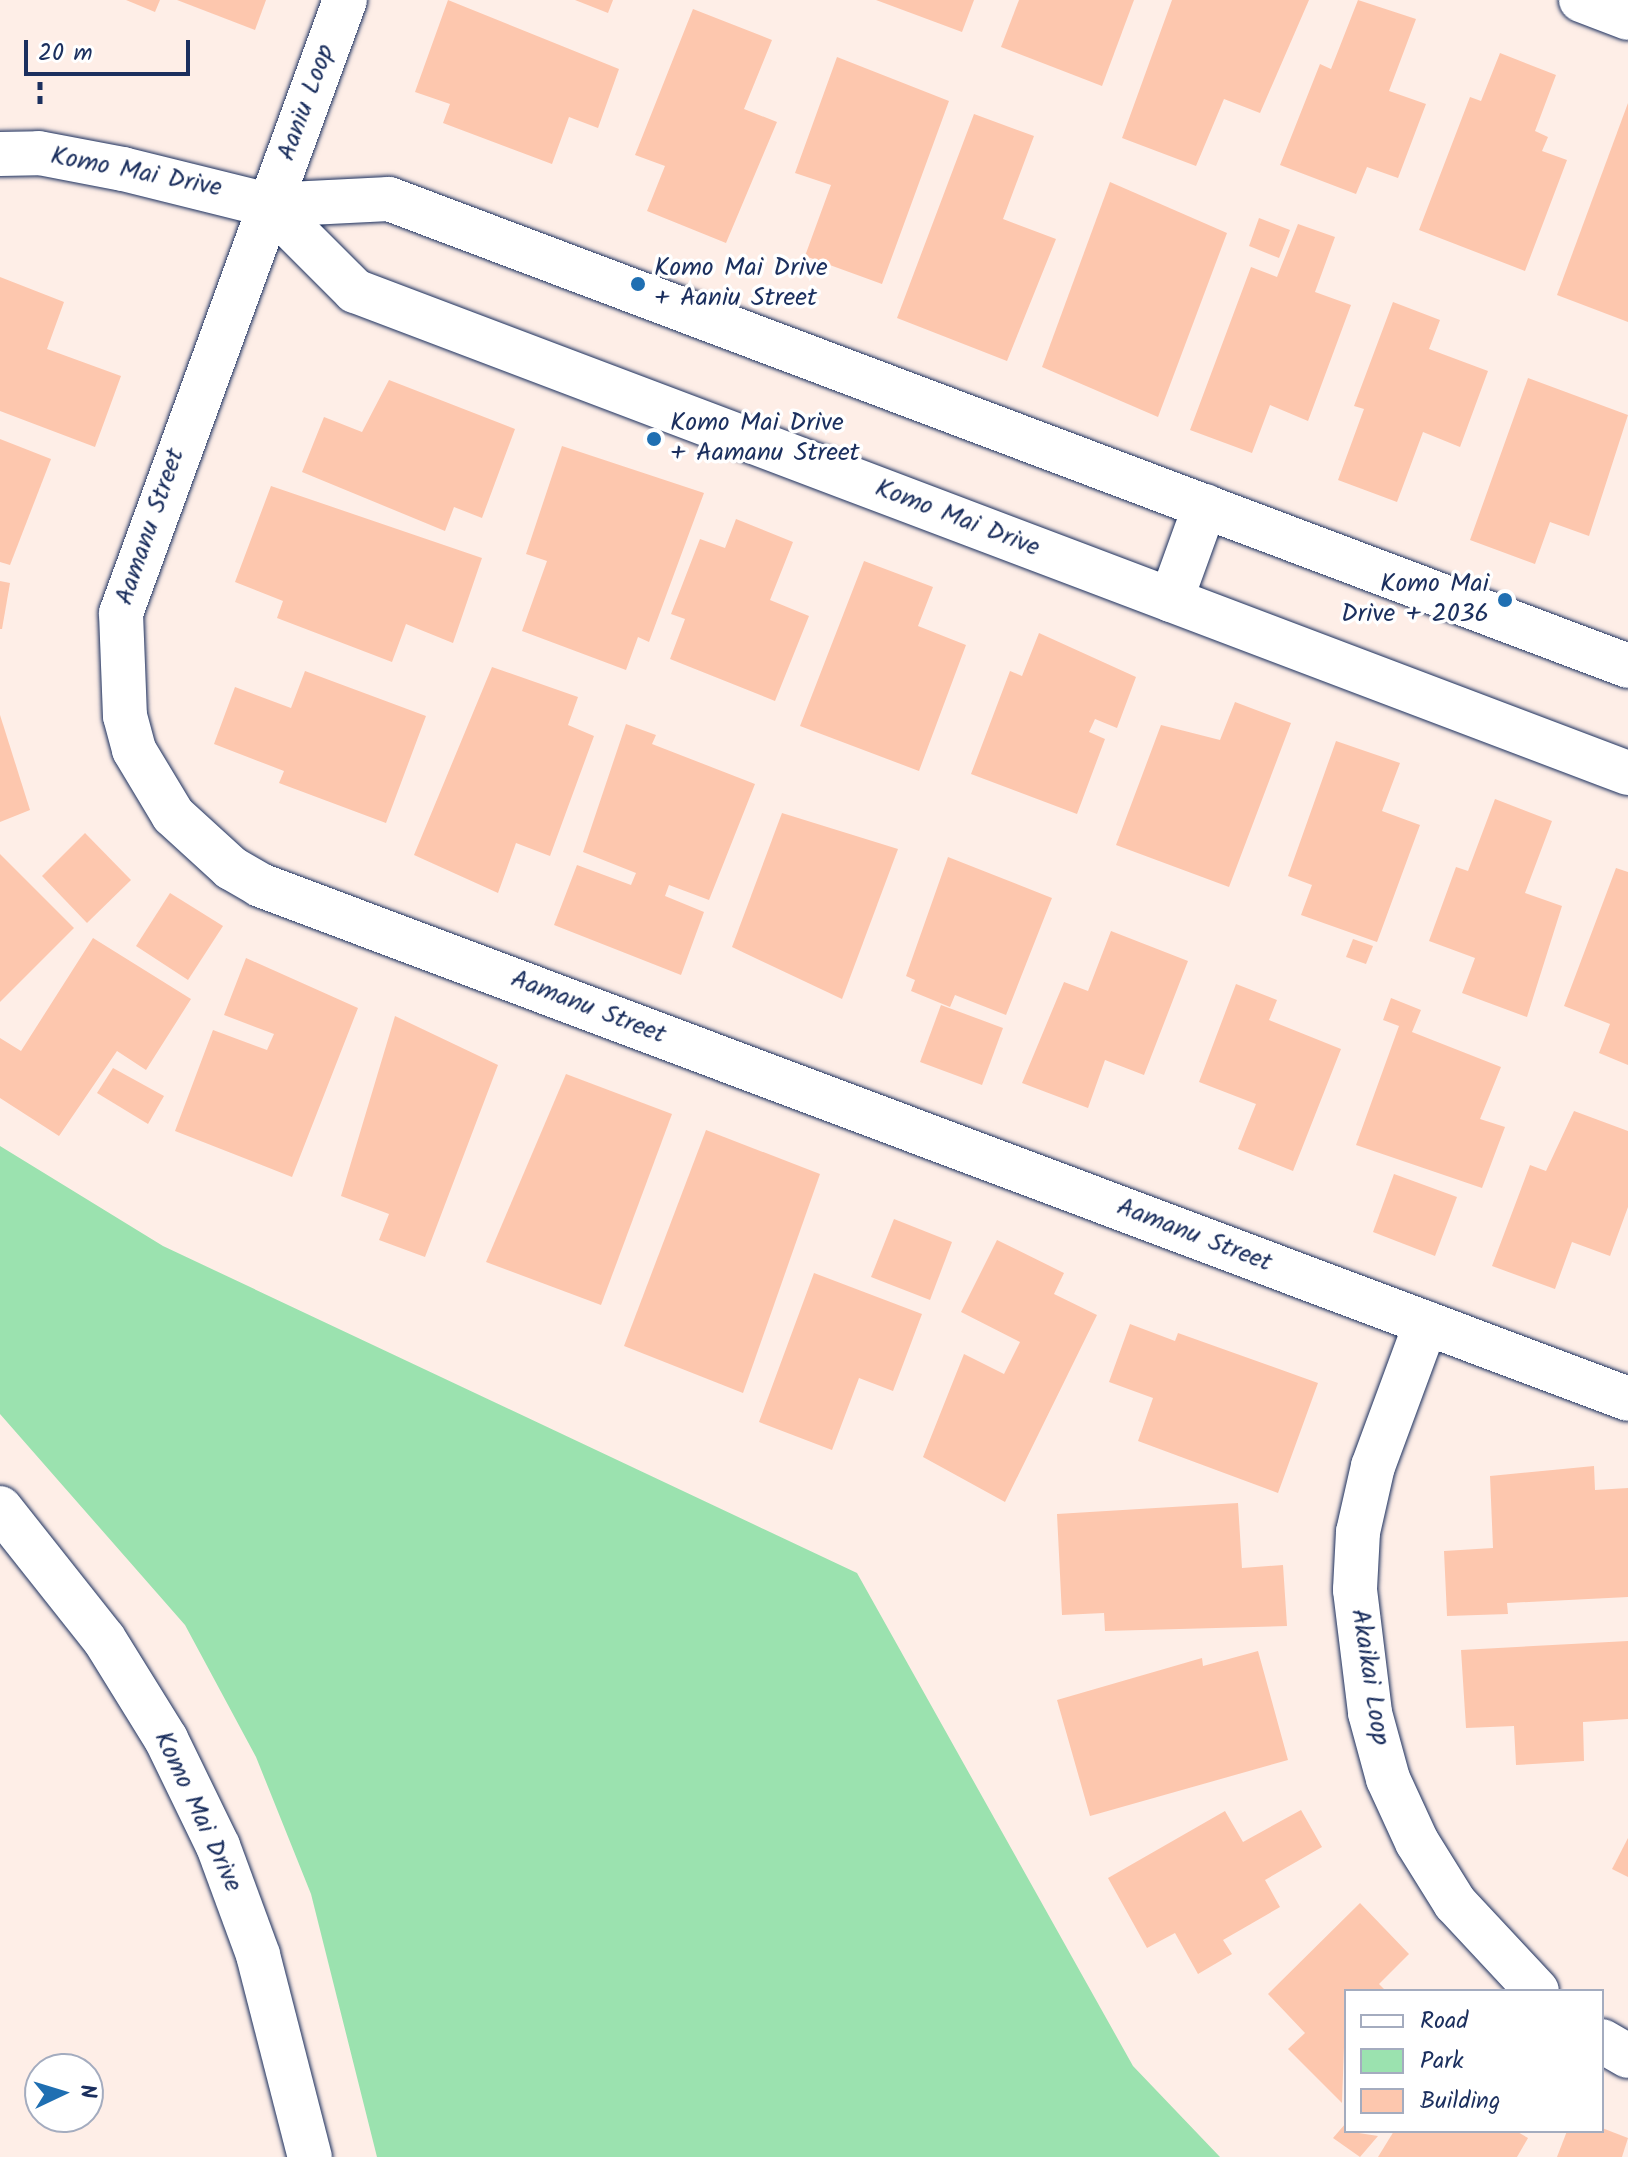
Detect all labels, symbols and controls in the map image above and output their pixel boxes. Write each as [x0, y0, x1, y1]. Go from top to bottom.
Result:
scale bar [28, 24, 194, 74]
text: 20 m [38, 34, 93, 73]
street label: Aaniu Loop [272, 41, 342, 165]
street label: Komo Mai Drive [48, 141, 224, 205]
place label: Komo Mai Drive + Aaniu Street [654, 253, 828, 314]
marker: Komo Mai Drive + Aaniu Street [629, 275, 647, 293]
place label: Komo Mai Drive + Aamanu Street [670, 408, 860, 470]
marker: Komo Mai Drive + Aamanu Street [645, 430, 663, 448]
street label: Aamanu Street [110, 445, 192, 609]
street label: Komo Mai Drive [870, 473, 1044, 565]
place label: Komo Mai Drive + 2036 [1341, 569, 1489, 630]
marker: Komo Mai Drive + 2036 [1496, 591, 1514, 609]
street label: Aamanu Street [506, 964, 670, 1052]
street label: Aamanu Street [1112, 1192, 1276, 1280]
street label: Akaikai Loop [1343, 1607, 1395, 1747]
street label: Komo Mai Drive [146, 1727, 248, 1897]
legend [1344, 1989, 1604, 2133]
text: Road [1420, 2002, 1468, 2041]
text: Park [1420, 2042, 1464, 2081]
north arrow [24, 2053, 104, 2133]
text: Building [1420, 2082, 1500, 2121]
text: N [69, 2083, 104, 2100]

